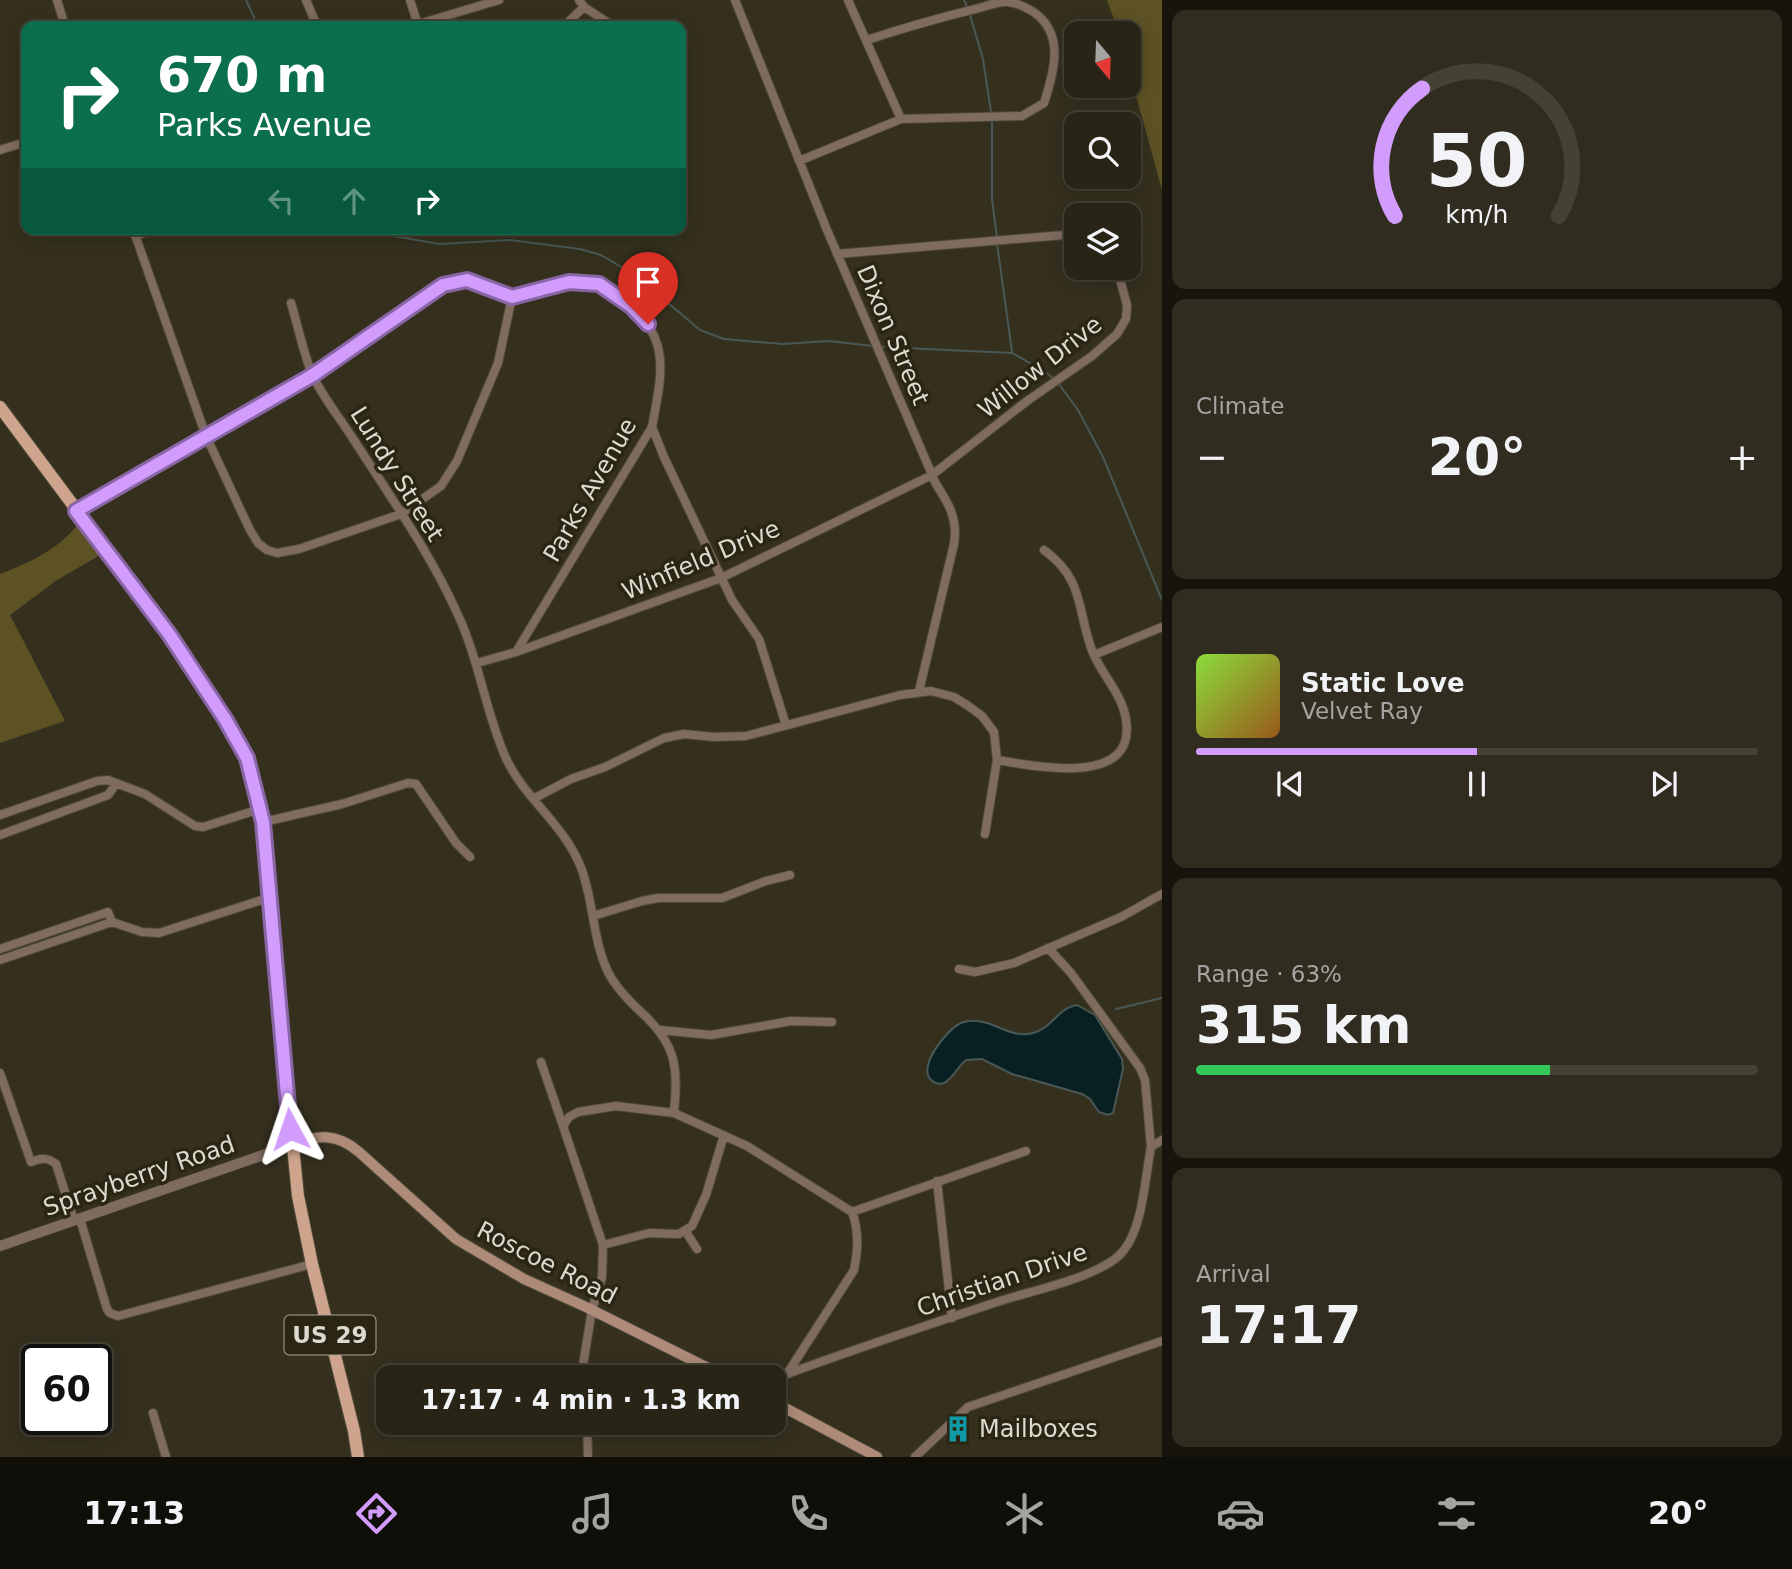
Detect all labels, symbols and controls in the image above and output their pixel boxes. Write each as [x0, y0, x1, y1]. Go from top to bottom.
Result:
north arrow [1064, 21, 1141, 98]
map controls [1064, 21, 1141, 280]
text: 670 m [157, 47, 327, 104]
icon: right [42, 49, 133, 140]
text: Parks Avenue [157, 106, 372, 144]
button: search [1064, 112, 1141, 189]
text: 50 [1426, 118, 1528, 203]
icon: left [262, 182, 300, 220]
icon: ahead [335, 182, 373, 220]
icon: right [408, 182, 446, 220]
text: km/h [1445, 200, 1509, 229]
button: layers [1064, 203, 1141, 280]
pin [618, 252, 678, 324]
street label: Dixon Street [851, 261, 935, 409]
icon: arrive [629, 263, 667, 301]
street label: Willow Drive [973, 310, 1107, 424]
text: Climate [1196, 393, 1285, 419]
street label: Lundy Street [344, 402, 450, 546]
street label: Parks Avenue [538, 413, 642, 567]
text: 20° [1428, 427, 1526, 487]
text: − [1196, 435, 1228, 479]
text: + [1726, 435, 1758, 479]
street label: Winfield Drive [618, 514, 784, 606]
text: Static Love [1301, 668, 1465, 698]
text: Velvet Ray [1301, 698, 1423, 724]
icon: previous [1271, 765, 1309, 803]
icon: pause [1458, 765, 1496, 803]
icon: next [1645, 765, 1683, 803]
text: Range · 63% [1196, 961, 1342, 987]
text: 315 km [1196, 995, 1411, 1055]
position arrow [253, 1092, 327, 1166]
street label: Sprayberry Road [40, 1130, 238, 1222]
street label: Roscoe Road [472, 1216, 622, 1310]
street label: Christian Drive [913, 1238, 1091, 1322]
text: Arrival [1196, 1261, 1271, 1287]
text: 17:17 [1196, 1295, 1362, 1355]
road number: US 29 [284, 1316, 376, 1354]
speed limit sign: 60 [21, 1344, 112, 1435]
text: 17:17 · 4 min · 1.3 km [421, 1385, 741, 1415]
building icon: Mailboxes [943, 1414, 973, 1444]
place label: Mailboxes [979, 1415, 1098, 1443]
icon: directions [352, 1489, 401, 1538]
icon: music [568, 1489, 617, 1538]
icon: phone [784, 1489, 833, 1538]
icon: climate [1000, 1489, 1049, 1538]
icon: car [1216, 1489, 1265, 1538]
icon: filters [1432, 1489, 1481, 1538]
text: 17:13 [83, 1494, 185, 1532]
text: 20° [1648, 1494, 1708, 1532]

